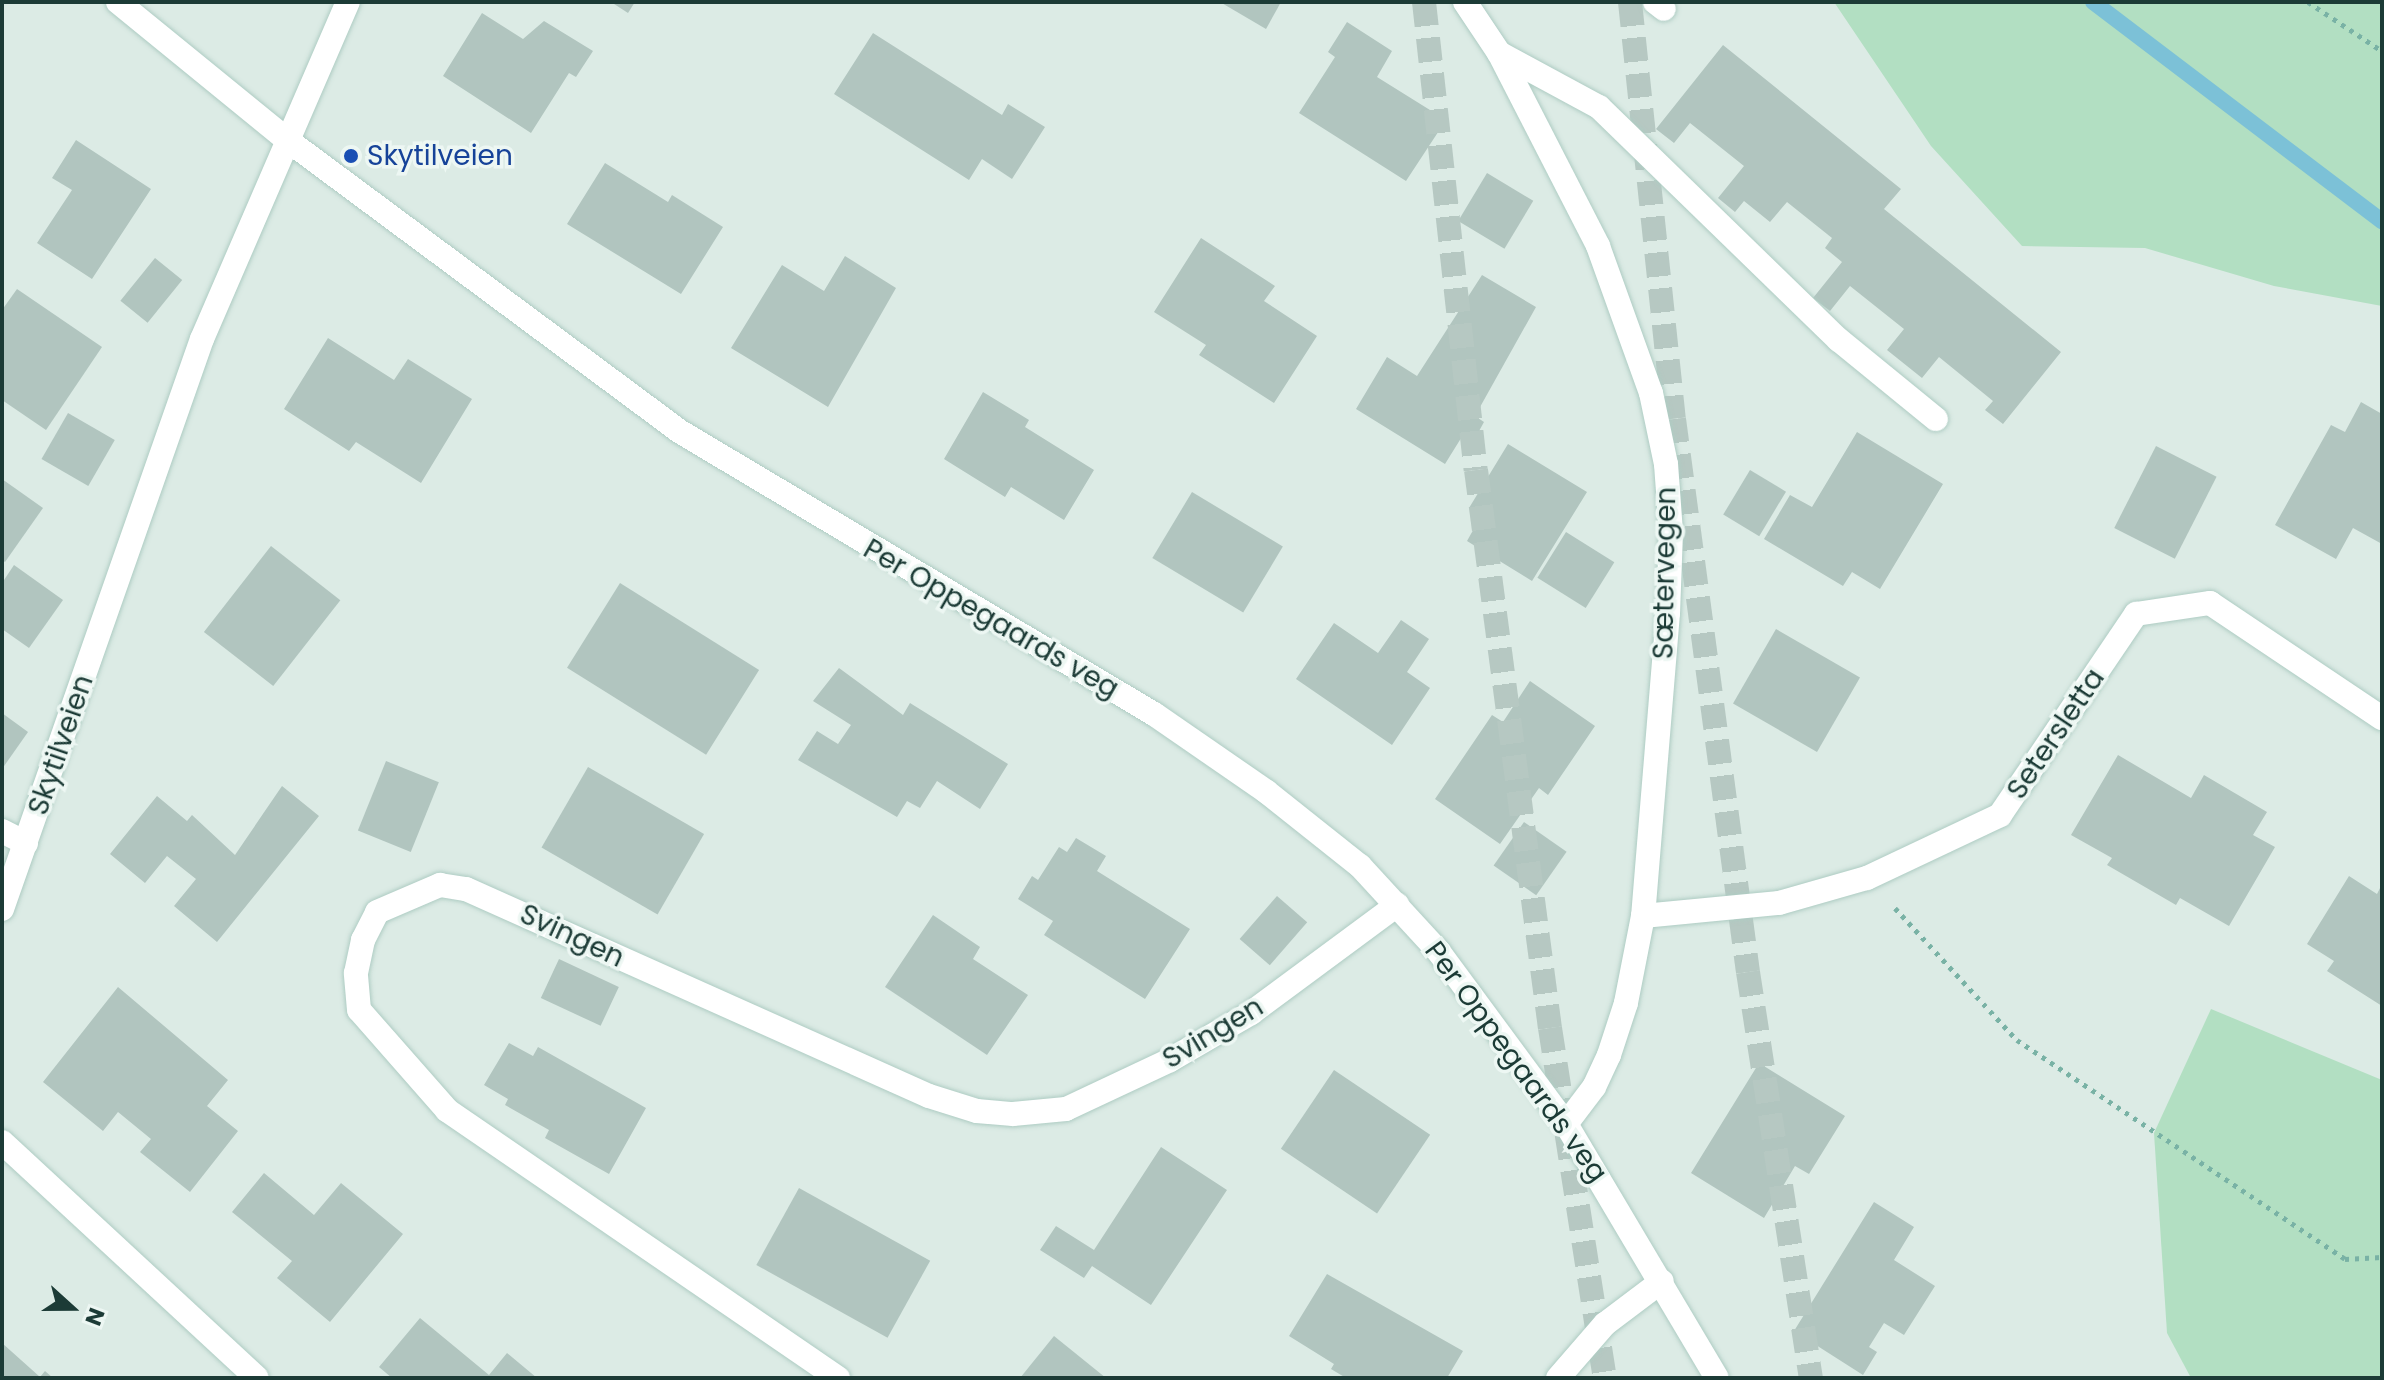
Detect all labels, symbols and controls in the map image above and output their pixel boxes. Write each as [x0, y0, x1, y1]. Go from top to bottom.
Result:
place label: Skytilveien [367, 139, 513, 173]
marker: Skytilveien [342, 147, 360, 165]
street label: Sætervegen [1647, 487, 1683, 659]
street label: Per Oppegaards veg [857, 532, 1125, 706]
street label: Setersletta [2000, 662, 2112, 806]
street label: Skytilveien [21, 671, 101, 819]
street label: Svingen [515, 897, 629, 975]
street label: Per Oppegaards veg [1417, 935, 1615, 1189]
street label: Svingen [1157, 990, 1269, 1076]
north arrow [32, 1268, 112, 1348]
text: N [77, 1303, 112, 1330]

